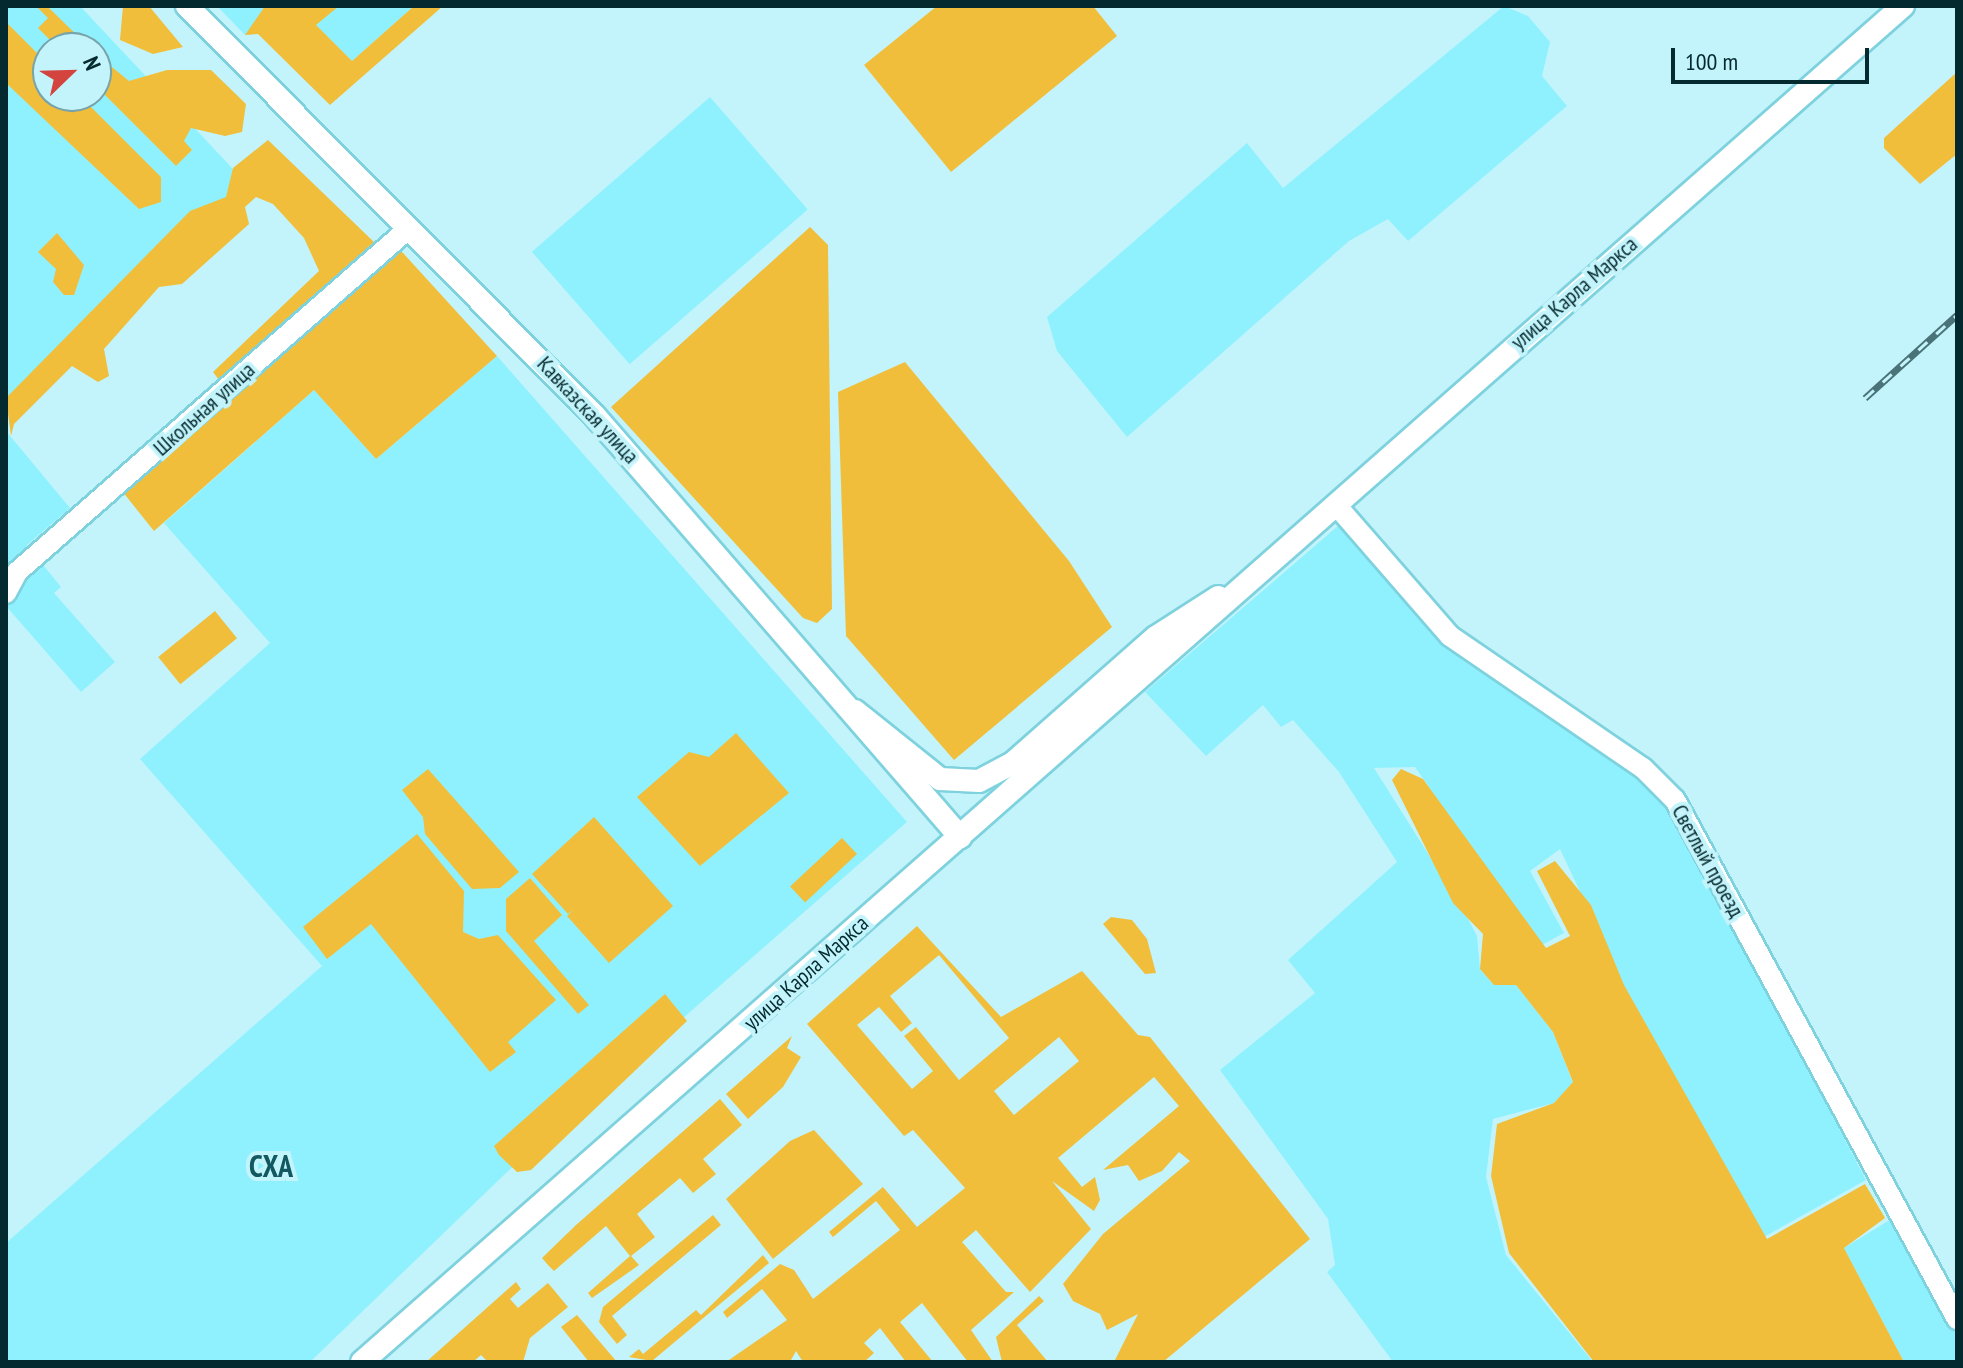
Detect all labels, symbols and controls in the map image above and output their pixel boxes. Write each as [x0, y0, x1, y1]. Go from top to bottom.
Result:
north arrow [32, 32, 112, 112]
scale bar [1675, 32, 1873, 82]
text: 100 m [1685, 46, 1738, 77]
text: N [77, 52, 107, 74]
street label: улица Карла Маркса [1505, 231, 1643, 355]
street label: Кавказская улица [532, 351, 644, 469]
street label: Школьная улица [148, 357, 260, 461]
street label: Светлый проезд [1666, 800, 1750, 922]
street label: улица Карла Маркса [738, 910, 874, 1036]
district label: СХА [249, 1148, 293, 1184]

